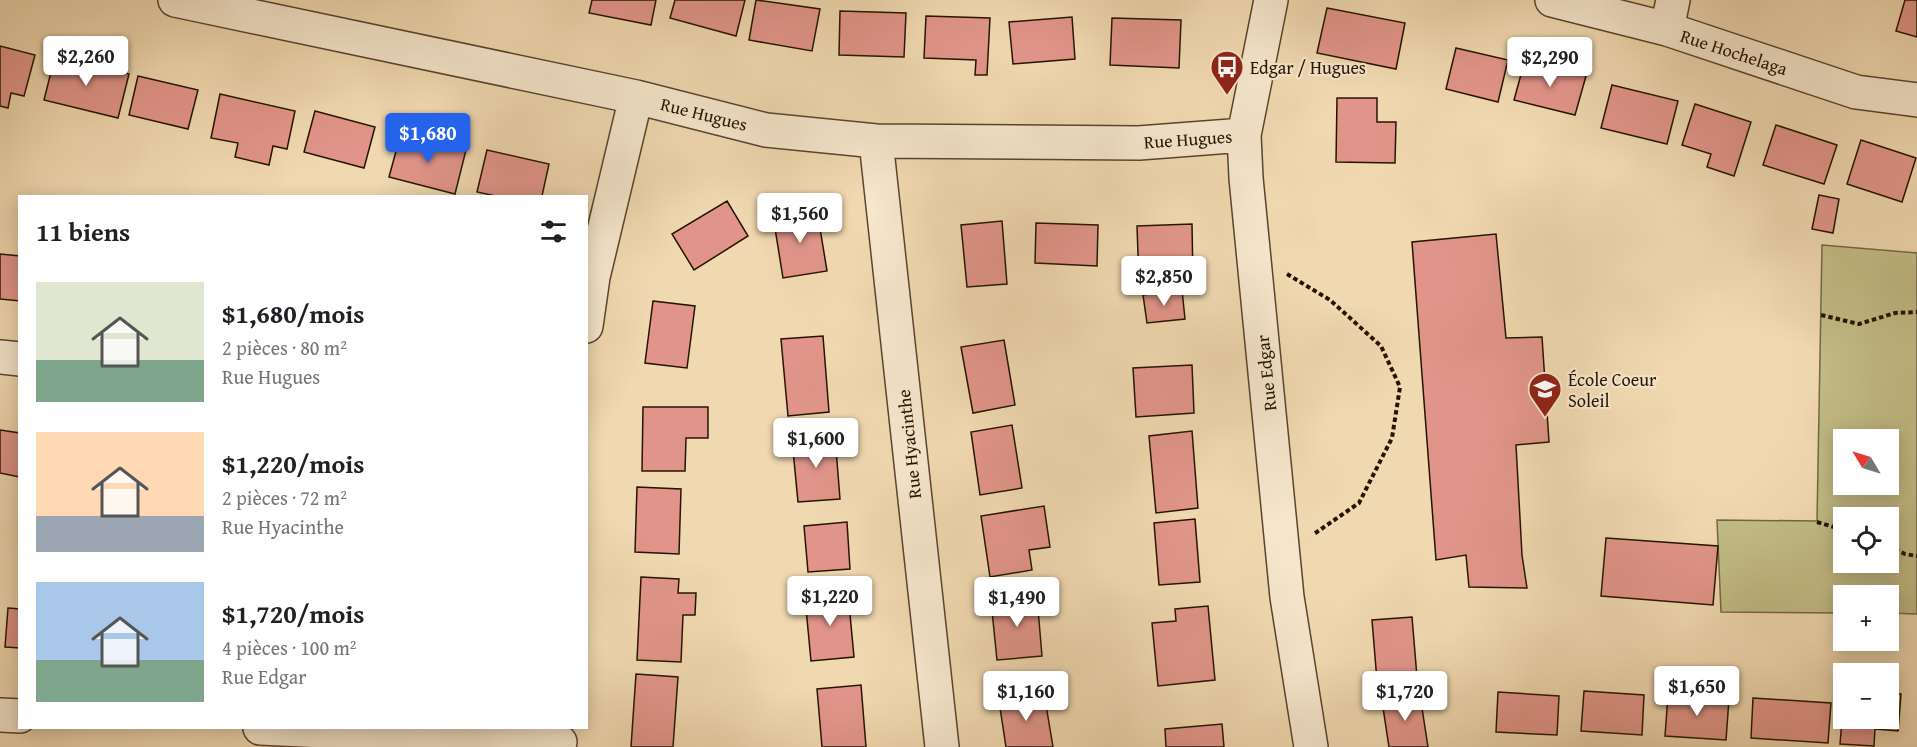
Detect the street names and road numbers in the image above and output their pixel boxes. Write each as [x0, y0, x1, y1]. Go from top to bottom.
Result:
street label: Rue Hochelaga [1677, 22, 1791, 82]
street label: Rue Hugues [658, 90, 750, 138]
street label: Rue Hugues [1143, 122, 1233, 156]
street label: Rue Edgar [1249, 333, 1283, 412]
street label: Rue Hyacinthe [890, 388, 928, 500]

